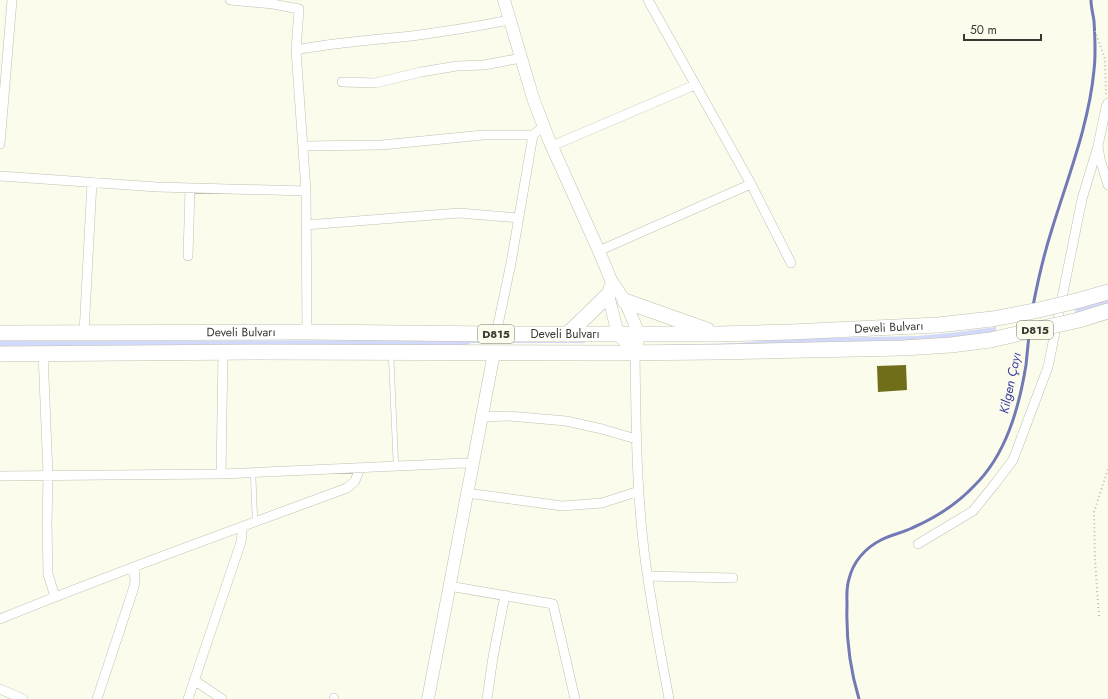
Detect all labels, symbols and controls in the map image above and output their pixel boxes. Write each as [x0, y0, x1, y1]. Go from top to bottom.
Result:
scale bar [964, 16, 1041, 42]
text: 50 m [970, 21, 997, 39]
street label: Develi Bulvarı [854, 317, 924, 338]
road number: D815 [1017, 321, 1053, 339]
street label: Develi Bulvarı [206, 323, 276, 341]
road number: D815 [478, 325, 514, 343]
street label: Develi Bulvarı [530, 325, 600, 343]
water label: Kilgen Çayı [994, 351, 1026, 415]

